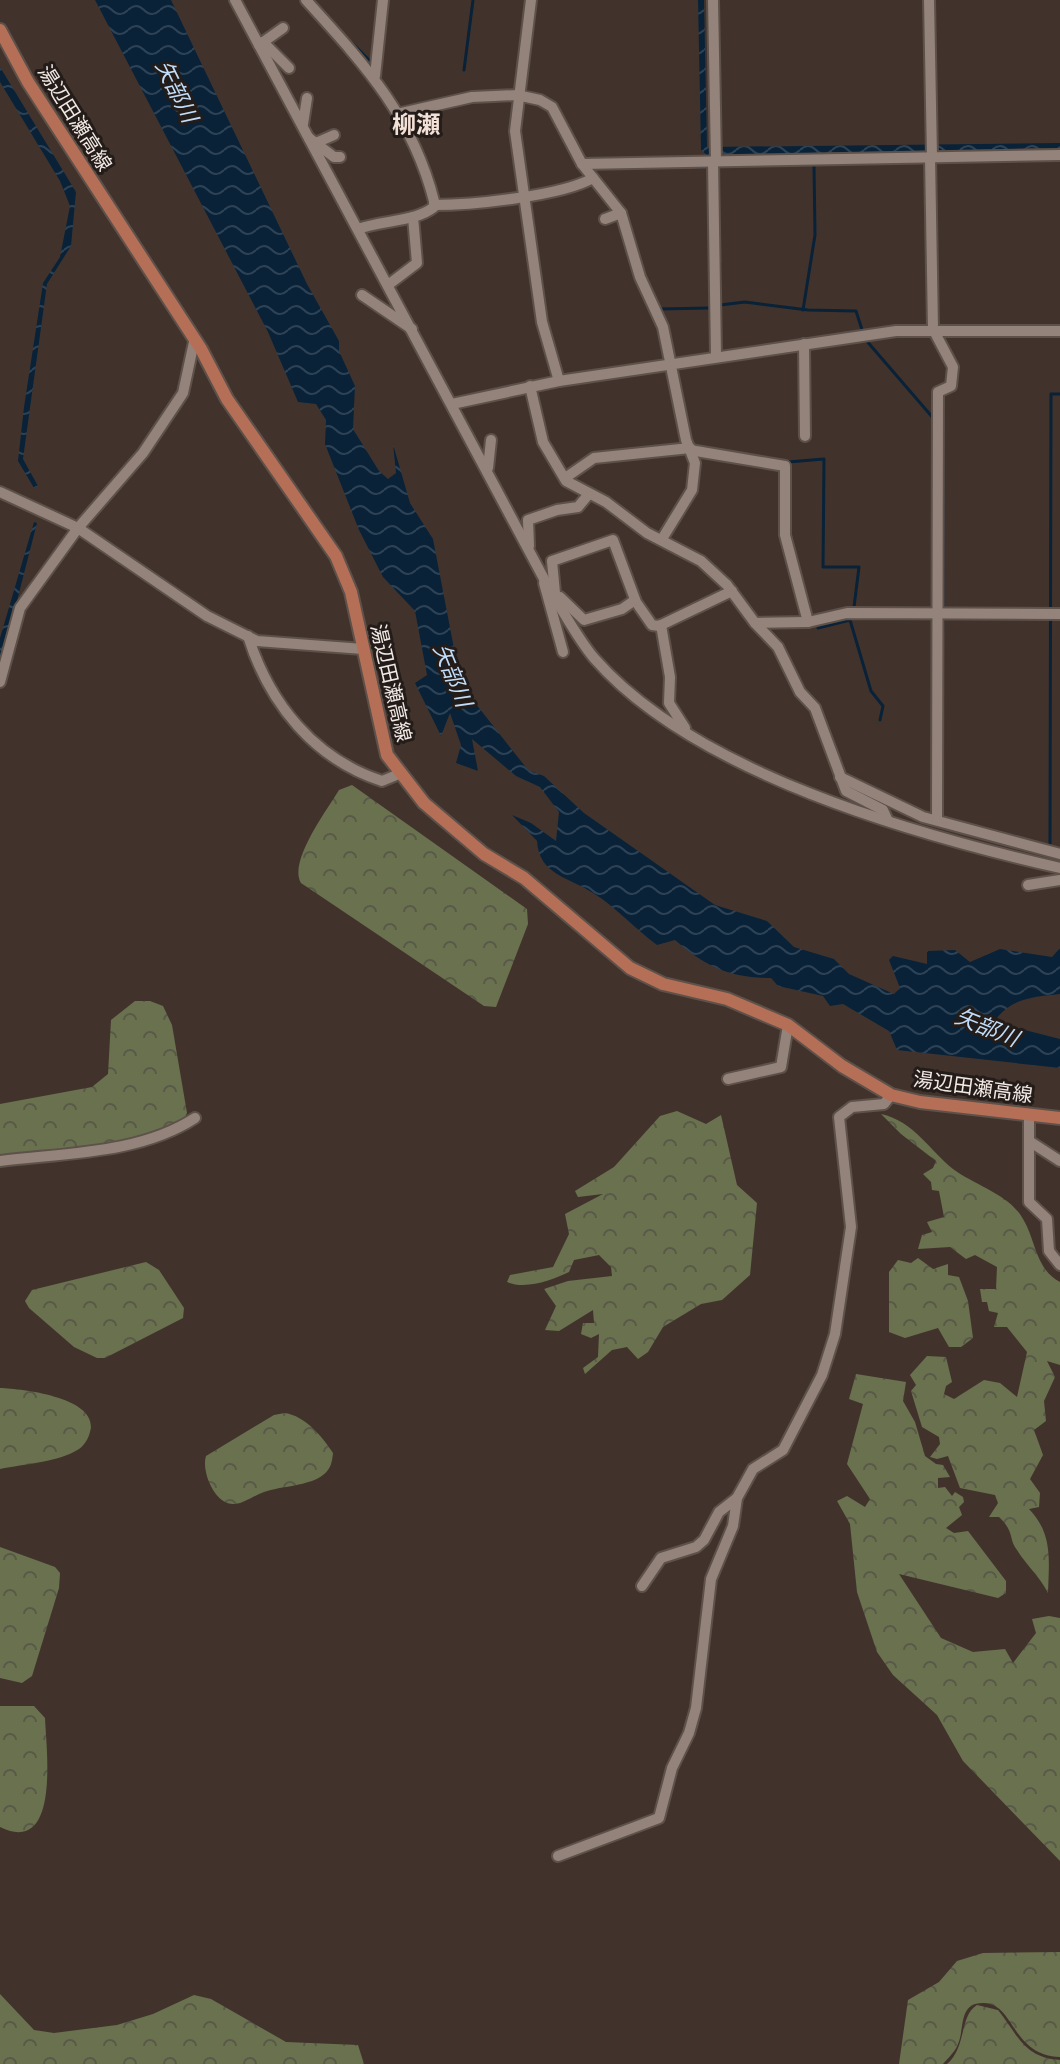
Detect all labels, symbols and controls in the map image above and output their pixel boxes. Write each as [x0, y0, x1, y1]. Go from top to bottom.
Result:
water label: 矢部川 [151, 56, 203, 128]
street label: 湯辺田瀬高線 [34, 61, 116, 175]
district label: 柳瀬 [392, 111, 440, 138]
street label: 湯辺田瀬高線 [367, 622, 415, 744]
water label: 矢部川 [429, 640, 477, 712]
water label: 矢部川 [952, 1004, 1024, 1052]
street label: 湯辺田瀬高線 [912, 1068, 1034, 1106]

